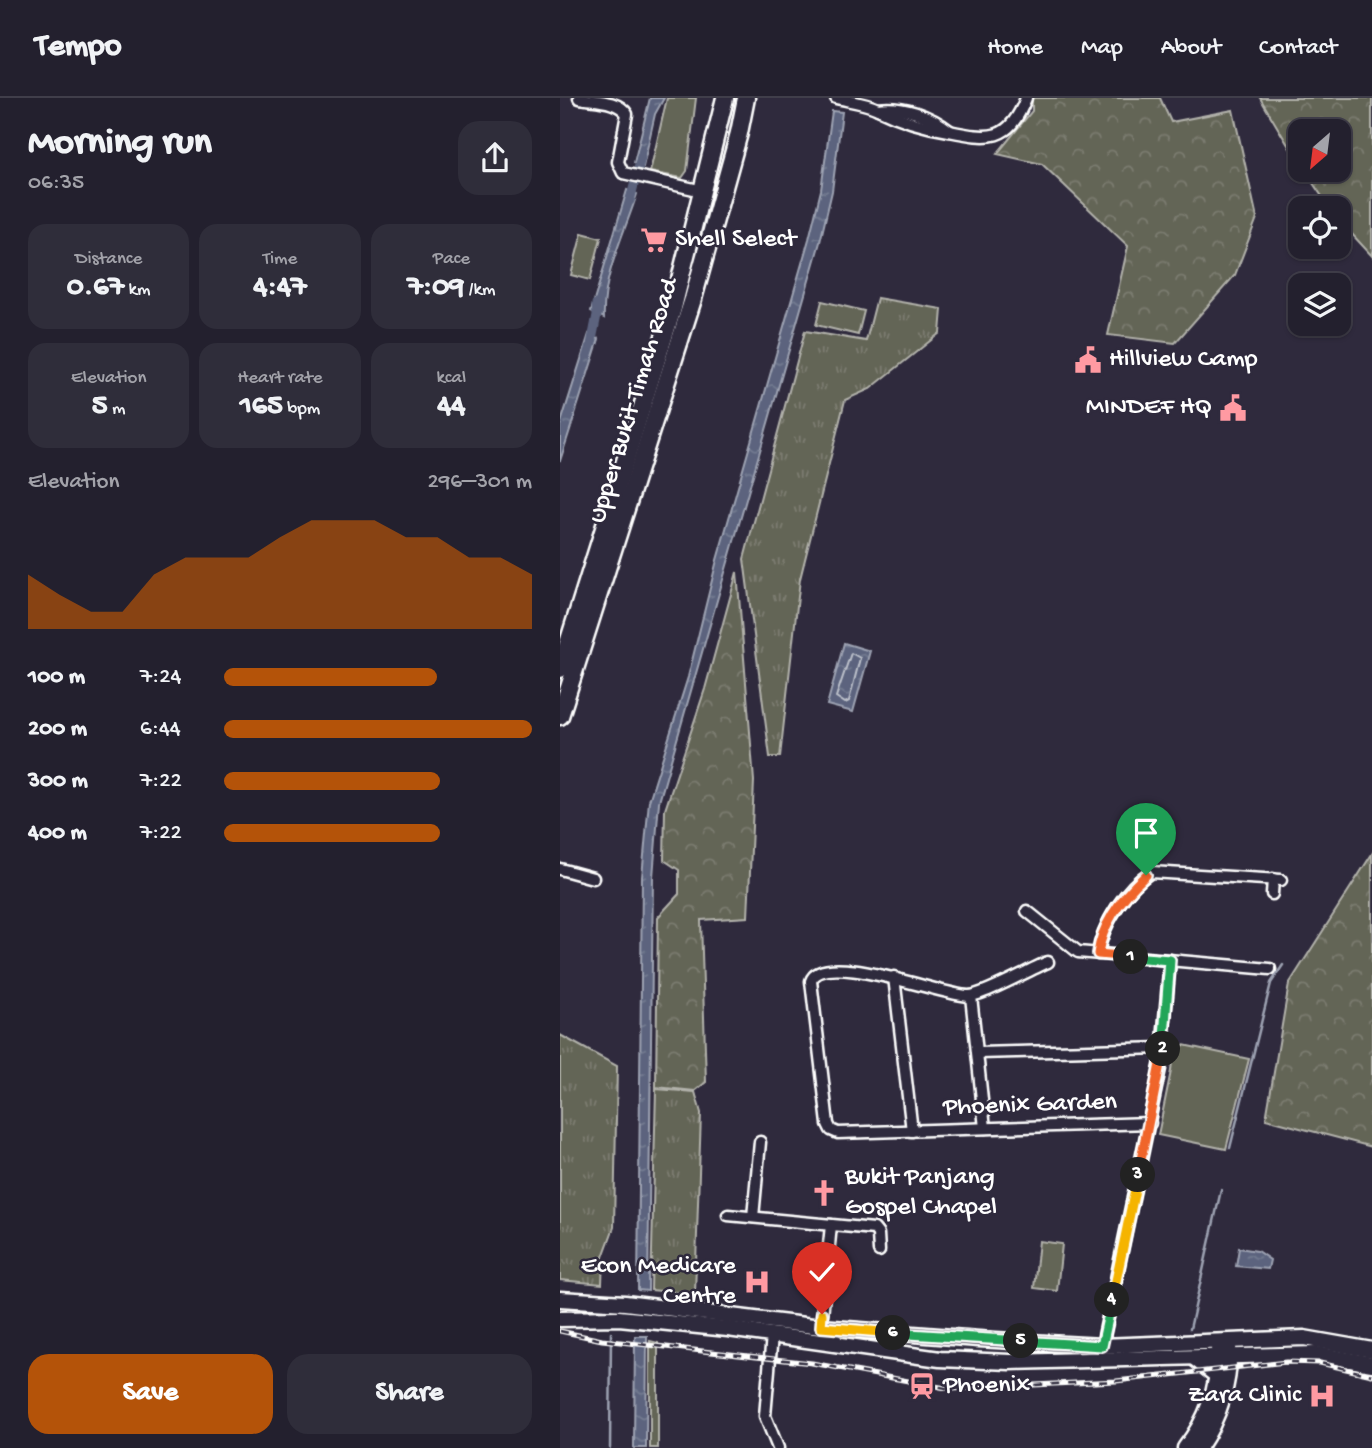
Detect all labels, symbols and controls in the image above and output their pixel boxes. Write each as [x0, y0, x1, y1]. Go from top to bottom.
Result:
text: Tempo [35, 29, 122, 67]
text: Home [987, 34, 1043, 63]
text: Map [1081, 34, 1123, 63]
text: About [1161, 34, 1221, 63]
text: Contact [1259, 34, 1337, 63]
north arrow [1288, 119, 1351, 182]
map controls [1288, 119, 1351, 336]
button: share [458, 121, 532, 195]
text: Morning run [28, 122, 212, 166]
text: 06:35 [28, 170, 84, 197]
button: locate [1288, 196, 1351, 259]
supermarket icon: Shell Select [639, 225, 669, 255]
place label: Shell Select [675, 225, 799, 256]
text: Distance [75, 248, 142, 271]
text: Time [263, 248, 297, 271]
text: Pace [433, 248, 470, 271]
text: 0.67 [67, 271, 124, 306]
text: 4:47 [253, 271, 307, 306]
text: 7:09 [407, 271, 464, 306]
street label: Upper Bukit Timah Road [583, 273, 688, 527]
button: layers [1288, 273, 1351, 336]
text: km [124, 279, 151, 302]
text: /km [464, 279, 495, 302]
public building icon: Hillview Camp [1073, 345, 1103, 375]
place label: Hillview Camp [1109, 345, 1258, 376]
text: Elevation [71, 367, 146, 390]
text: Heart rate [237, 367, 323, 390]
text: kcal [436, 367, 466, 390]
text: 5 [92, 390, 108, 425]
text: 165 [240, 390, 283, 425]
text: 44 [437, 390, 466, 425]
place label: MINDEF HQ [1086, 393, 1212, 424]
public building icon: MINDEF HQ [1218, 393, 1248, 423]
text: m [108, 398, 126, 421]
text: bpm [283, 398, 320, 421]
text: Elevation [28, 469, 119, 496]
text: 296–301 m [427, 469, 532, 496]
text: 100 m [28, 664, 85, 691]
text: 7:24 [140, 664, 181, 691]
text: 200 m [28, 716, 87, 743]
text: 6:44 [140, 716, 181, 743]
text: 300 m [28, 768, 88, 795]
text: 7:22 [140, 768, 182, 795]
pin [1116, 803, 1176, 875]
icon: arrive [1127, 814, 1165, 852]
text: 400 m [28, 820, 87, 847]
text: 7:22 [140, 820, 182, 847]
pin: 1 [1114, 940, 1148, 974]
text: 1 [1127, 945, 1134, 968]
pin: 2 [1146, 1032, 1180, 1066]
text: 2 [1158, 1037, 1167, 1060]
street label: Phoenix Garden [941, 1087, 1118, 1125]
pin: 3 [1120, 1158, 1156, 1192]
place label: Bukit Panjang Gospel Chapel [844, 1163, 997, 1224]
text: 3 [1133, 1163, 1142, 1186]
church icon: Bukit Panjang Gospel Chapel [809, 1178, 839, 1208]
pin [792, 1242, 852, 1314]
place label: Econ Medicare Centre [581, 1252, 737, 1313]
icon: check [803, 1253, 841, 1291]
hospital icon: Econ Medicare Centre [742, 1267, 772, 1297]
pin: 4 [1094, 1282, 1130, 1318]
text: 4 [1107, 1288, 1116, 1311]
pin: 6 [876, 1316, 910, 1350]
text: 6 [888, 1321, 897, 1344]
pin: 5 [1004, 1324, 1038, 1358]
text: 5 [1016, 1329, 1026, 1352]
button: Save [28, 1354, 273, 1434]
button: Share [287, 1354, 532, 1434]
station icon: Phoenix [907, 1371, 937, 1401]
place label: Phoenix [942, 1371, 1030, 1402]
place label: Zara Clinic [1188, 1381, 1302, 1412]
hospital icon: Zara Clinic [1307, 1381, 1337, 1411]

